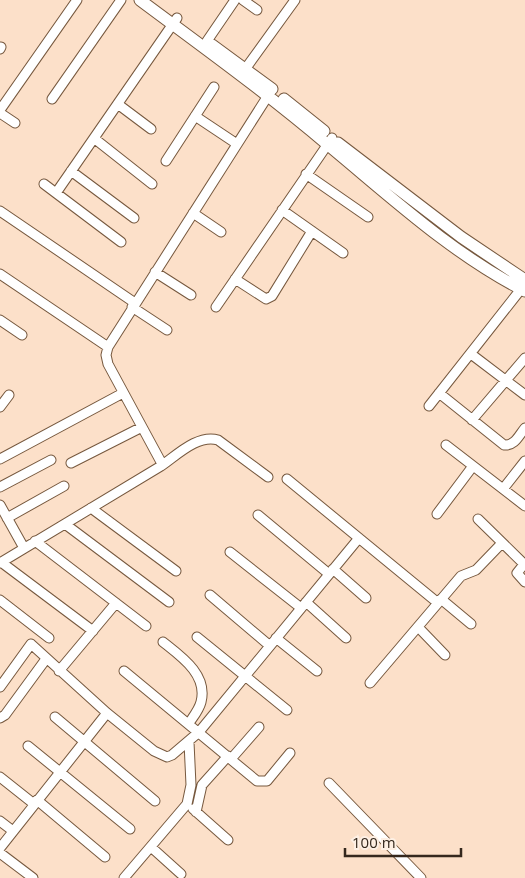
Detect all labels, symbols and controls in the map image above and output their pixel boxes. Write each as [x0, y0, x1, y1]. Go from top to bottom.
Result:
scale bar [345, 826, 461, 858]
text: 100 m [352, 832, 396, 852]

